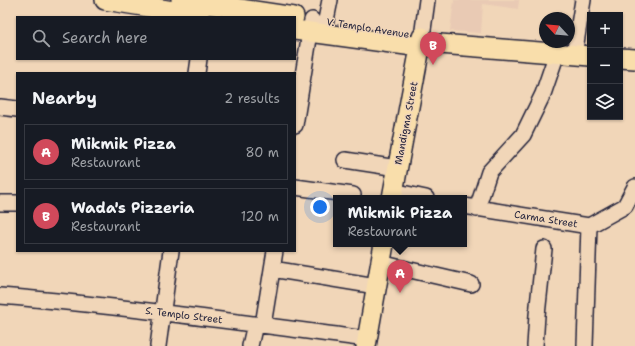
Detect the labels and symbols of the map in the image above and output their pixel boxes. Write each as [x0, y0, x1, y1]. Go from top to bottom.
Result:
north arrow [539, 12, 575, 48]
street label: V. Templo Avenue [326, 15, 411, 41]
pin: B [420, 32, 446, 65]
street label: Mandigma Street [392, 80, 420, 166]
your location [310, 197, 330, 217]
street label: Carma Street [513, 208, 579, 230]
pin: A [387, 260, 413, 293]
street label: S. Templo Street [145, 304, 223, 326]

